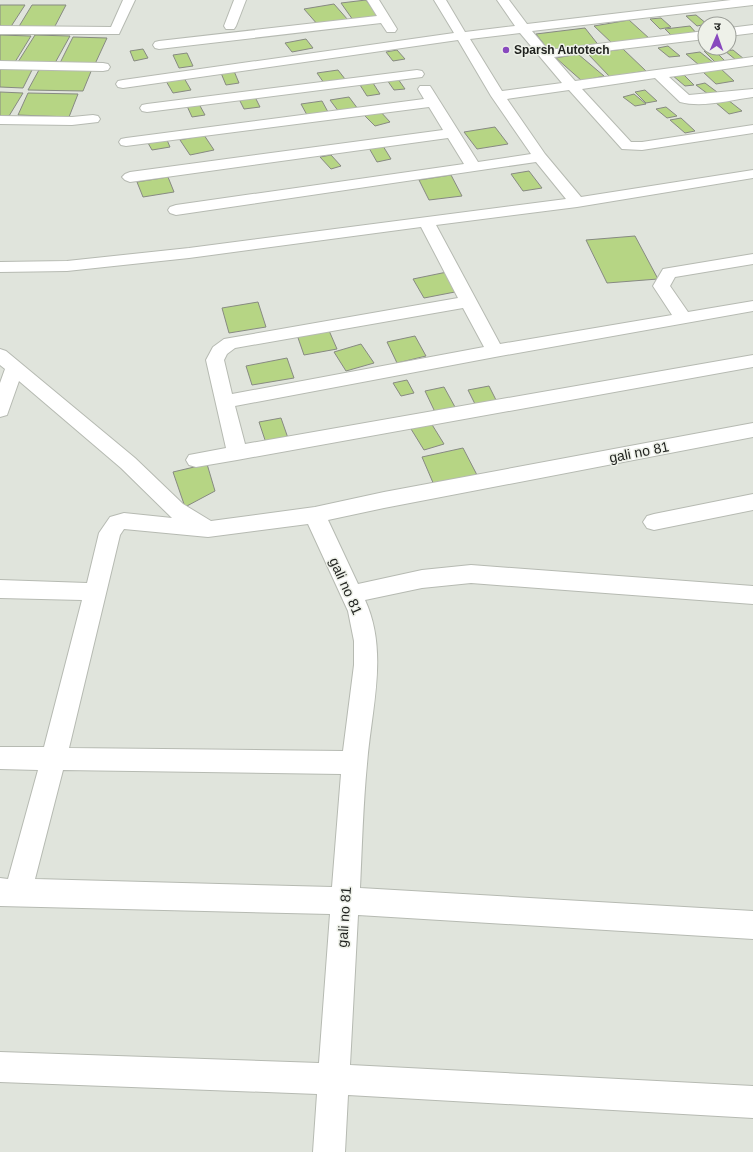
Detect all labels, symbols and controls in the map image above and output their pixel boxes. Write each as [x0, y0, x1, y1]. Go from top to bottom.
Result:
north arrow [697, 16, 737, 56]
text: उ [714, 20, 721, 32]
place label: Sparsh Autotech [514, 43, 610, 57]
marker: Sparsh Autotech [501, 45, 511, 55]
street label: gali no 81 [608, 438, 671, 466]
street label: gali no 81 [326, 555, 366, 617]
street label: gali no 81 [334, 886, 354, 948]

